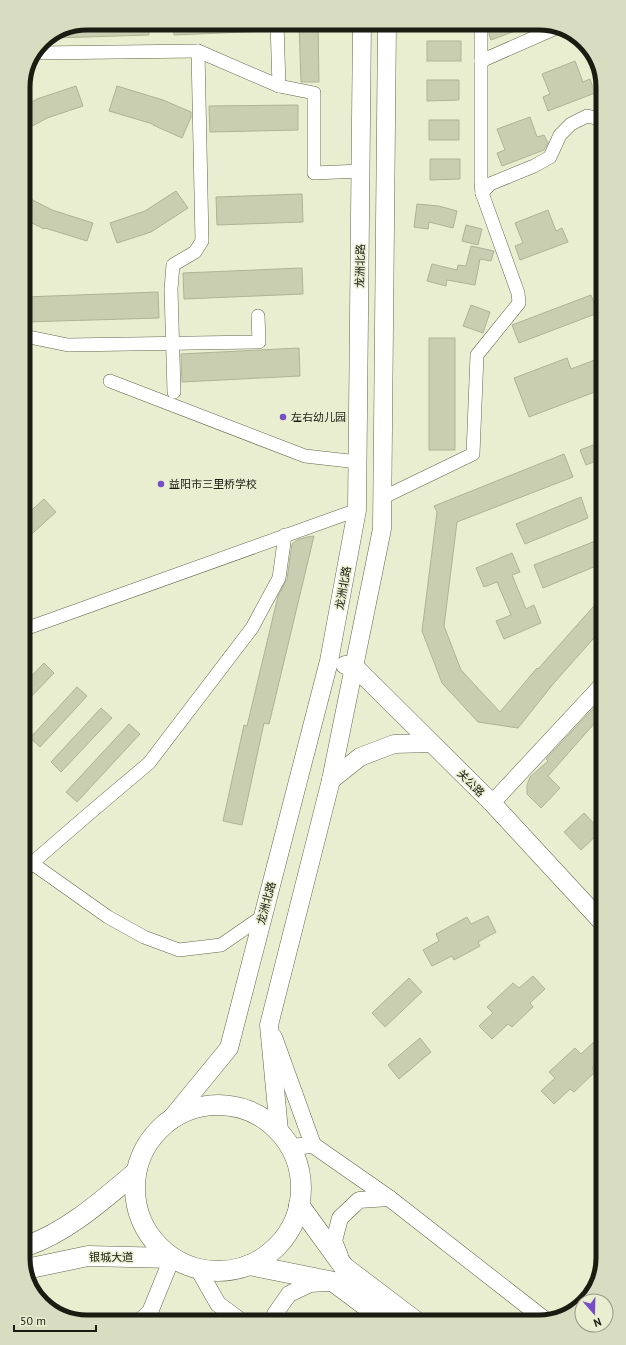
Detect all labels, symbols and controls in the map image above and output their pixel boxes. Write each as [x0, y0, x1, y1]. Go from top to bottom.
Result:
street label: 龙洲北路 [353, 244, 367, 288]
place label: 左右幼儿园 [291, 410, 346, 424]
marker: 左右幼儿园 [278, 412, 288, 422]
place label: 益阳市三里桥学校 [169, 477, 257, 491]
marker: 益阳市三里桥学校 [156, 479, 166, 489]
street label: 龙洲北路 [332, 565, 354, 611]
street label: 关公路 [454, 766, 488, 800]
street label: 龙洲北路 [254, 880, 278, 926]
street label: 银城大道 [89, 1250, 133, 1264]
north arrow [574, 1293, 614, 1333]
scale bar [14, 1307, 96, 1333]
text: 50 m [20, 1313, 46, 1328]
text: N [592, 1315, 603, 1330]

